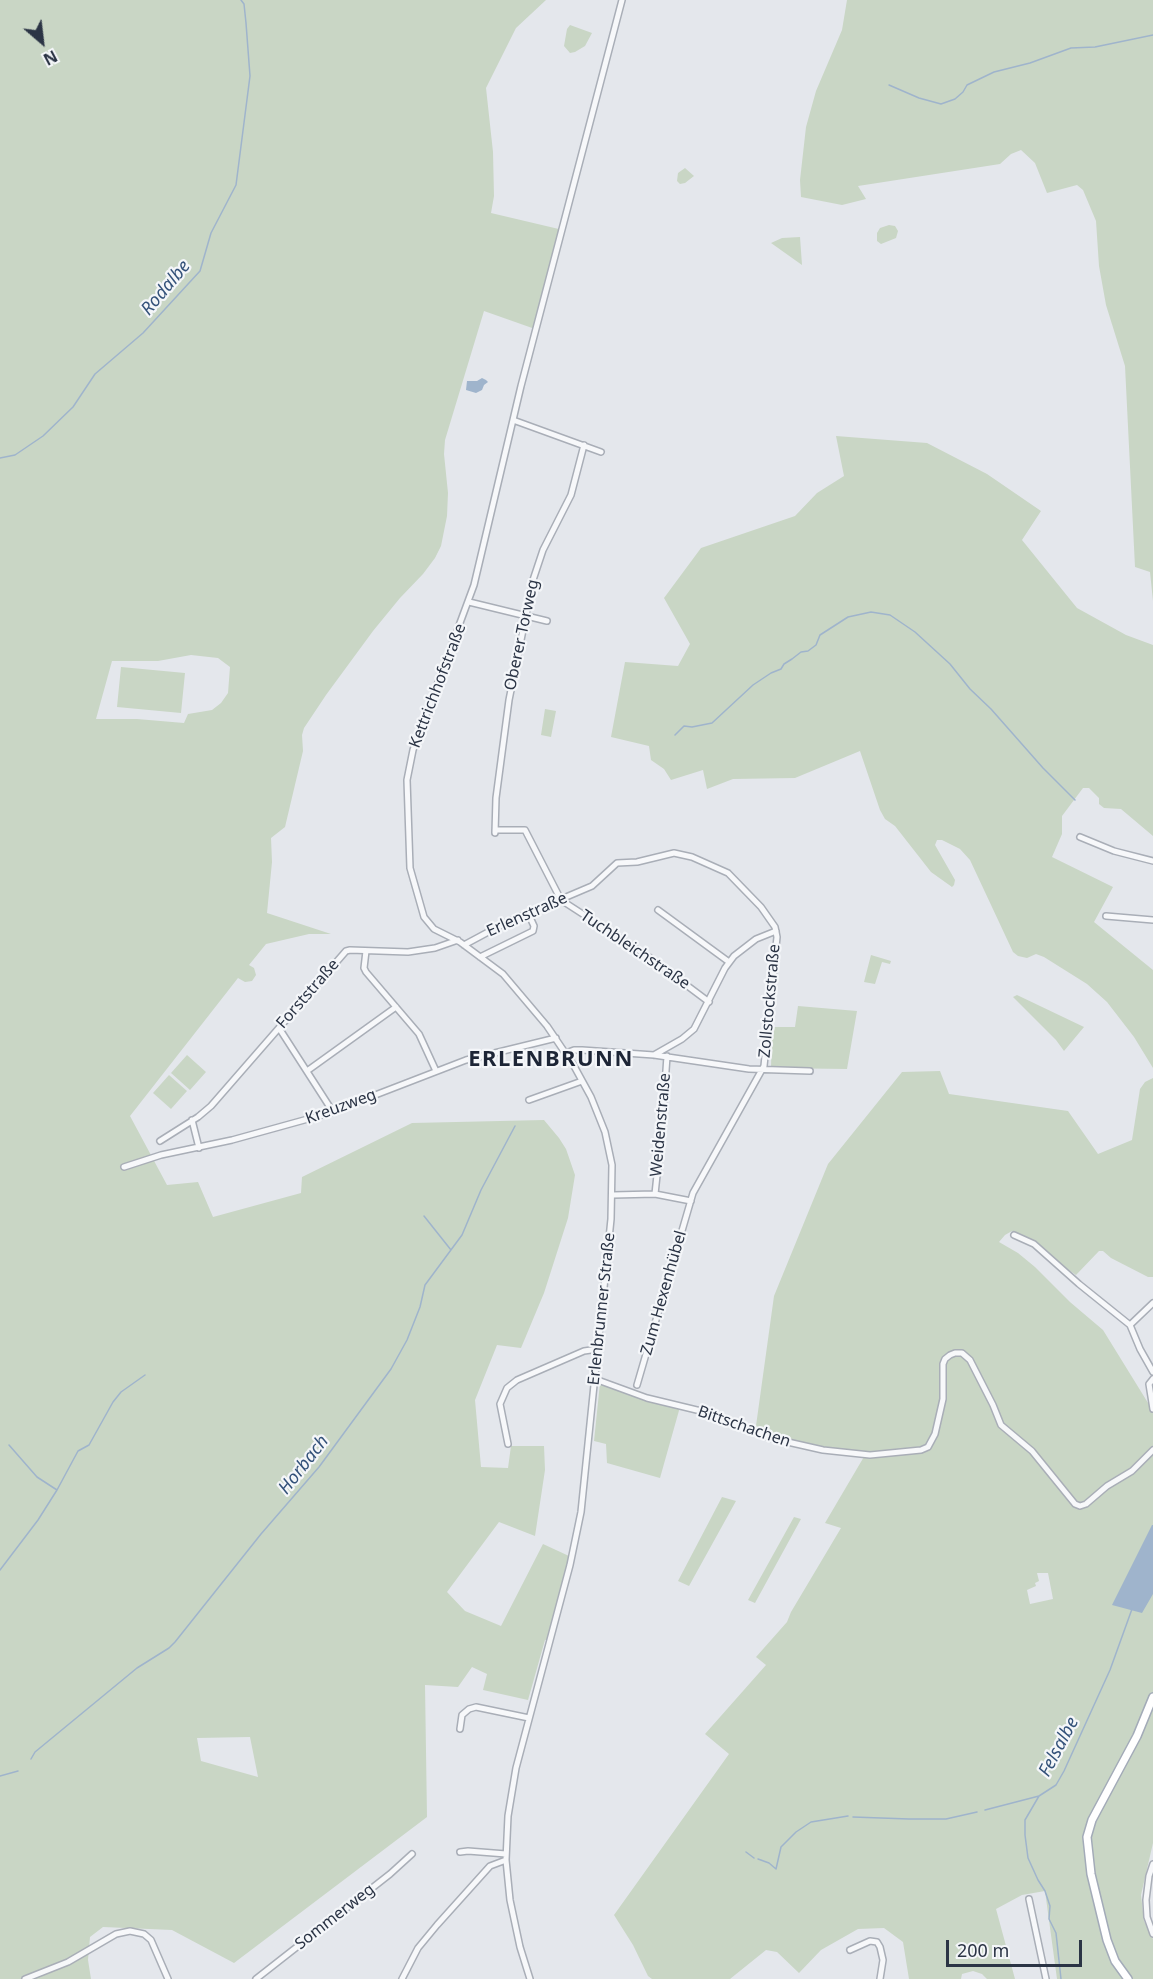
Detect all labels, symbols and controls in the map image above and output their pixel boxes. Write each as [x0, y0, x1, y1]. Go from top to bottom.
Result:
north arrow [12, 12, 72, 72]
text: N [40, 45, 61, 71]
water label: Rodalbe [137, 256, 195, 320]
street label: Oberer Torweg [501, 578, 543, 692]
street label: Kettrichhofstraße [405, 621, 471, 751]
street label: Erlenstraße [484, 889, 570, 941]
street label: Tuchbleichstraße [577, 906, 693, 994]
street label: Zollstockstraße [755, 943, 785, 1059]
street label: Forststraße [273, 955, 343, 1033]
district label: ERLENBRUNN [468, 1047, 634, 1073]
street label: Weidenstraße [647, 1072, 675, 1178]
street label: Kreuzweg [303, 1085, 379, 1129]
street label: Zum Hexenhübel [637, 1229, 691, 1357]
street label: Erlenbrunner Straße [584, 1232, 620, 1386]
street label: Bittschachen [695, 1402, 793, 1452]
water label: Horbach [274, 1431, 334, 1499]
water label: Felsalbe [1034, 1714, 1084, 1780]
street label: Sommerweg [291, 1880, 379, 1954]
scale bar [949, 1928, 1086, 1966]
text: 200 m [957, 1938, 1009, 1962]

